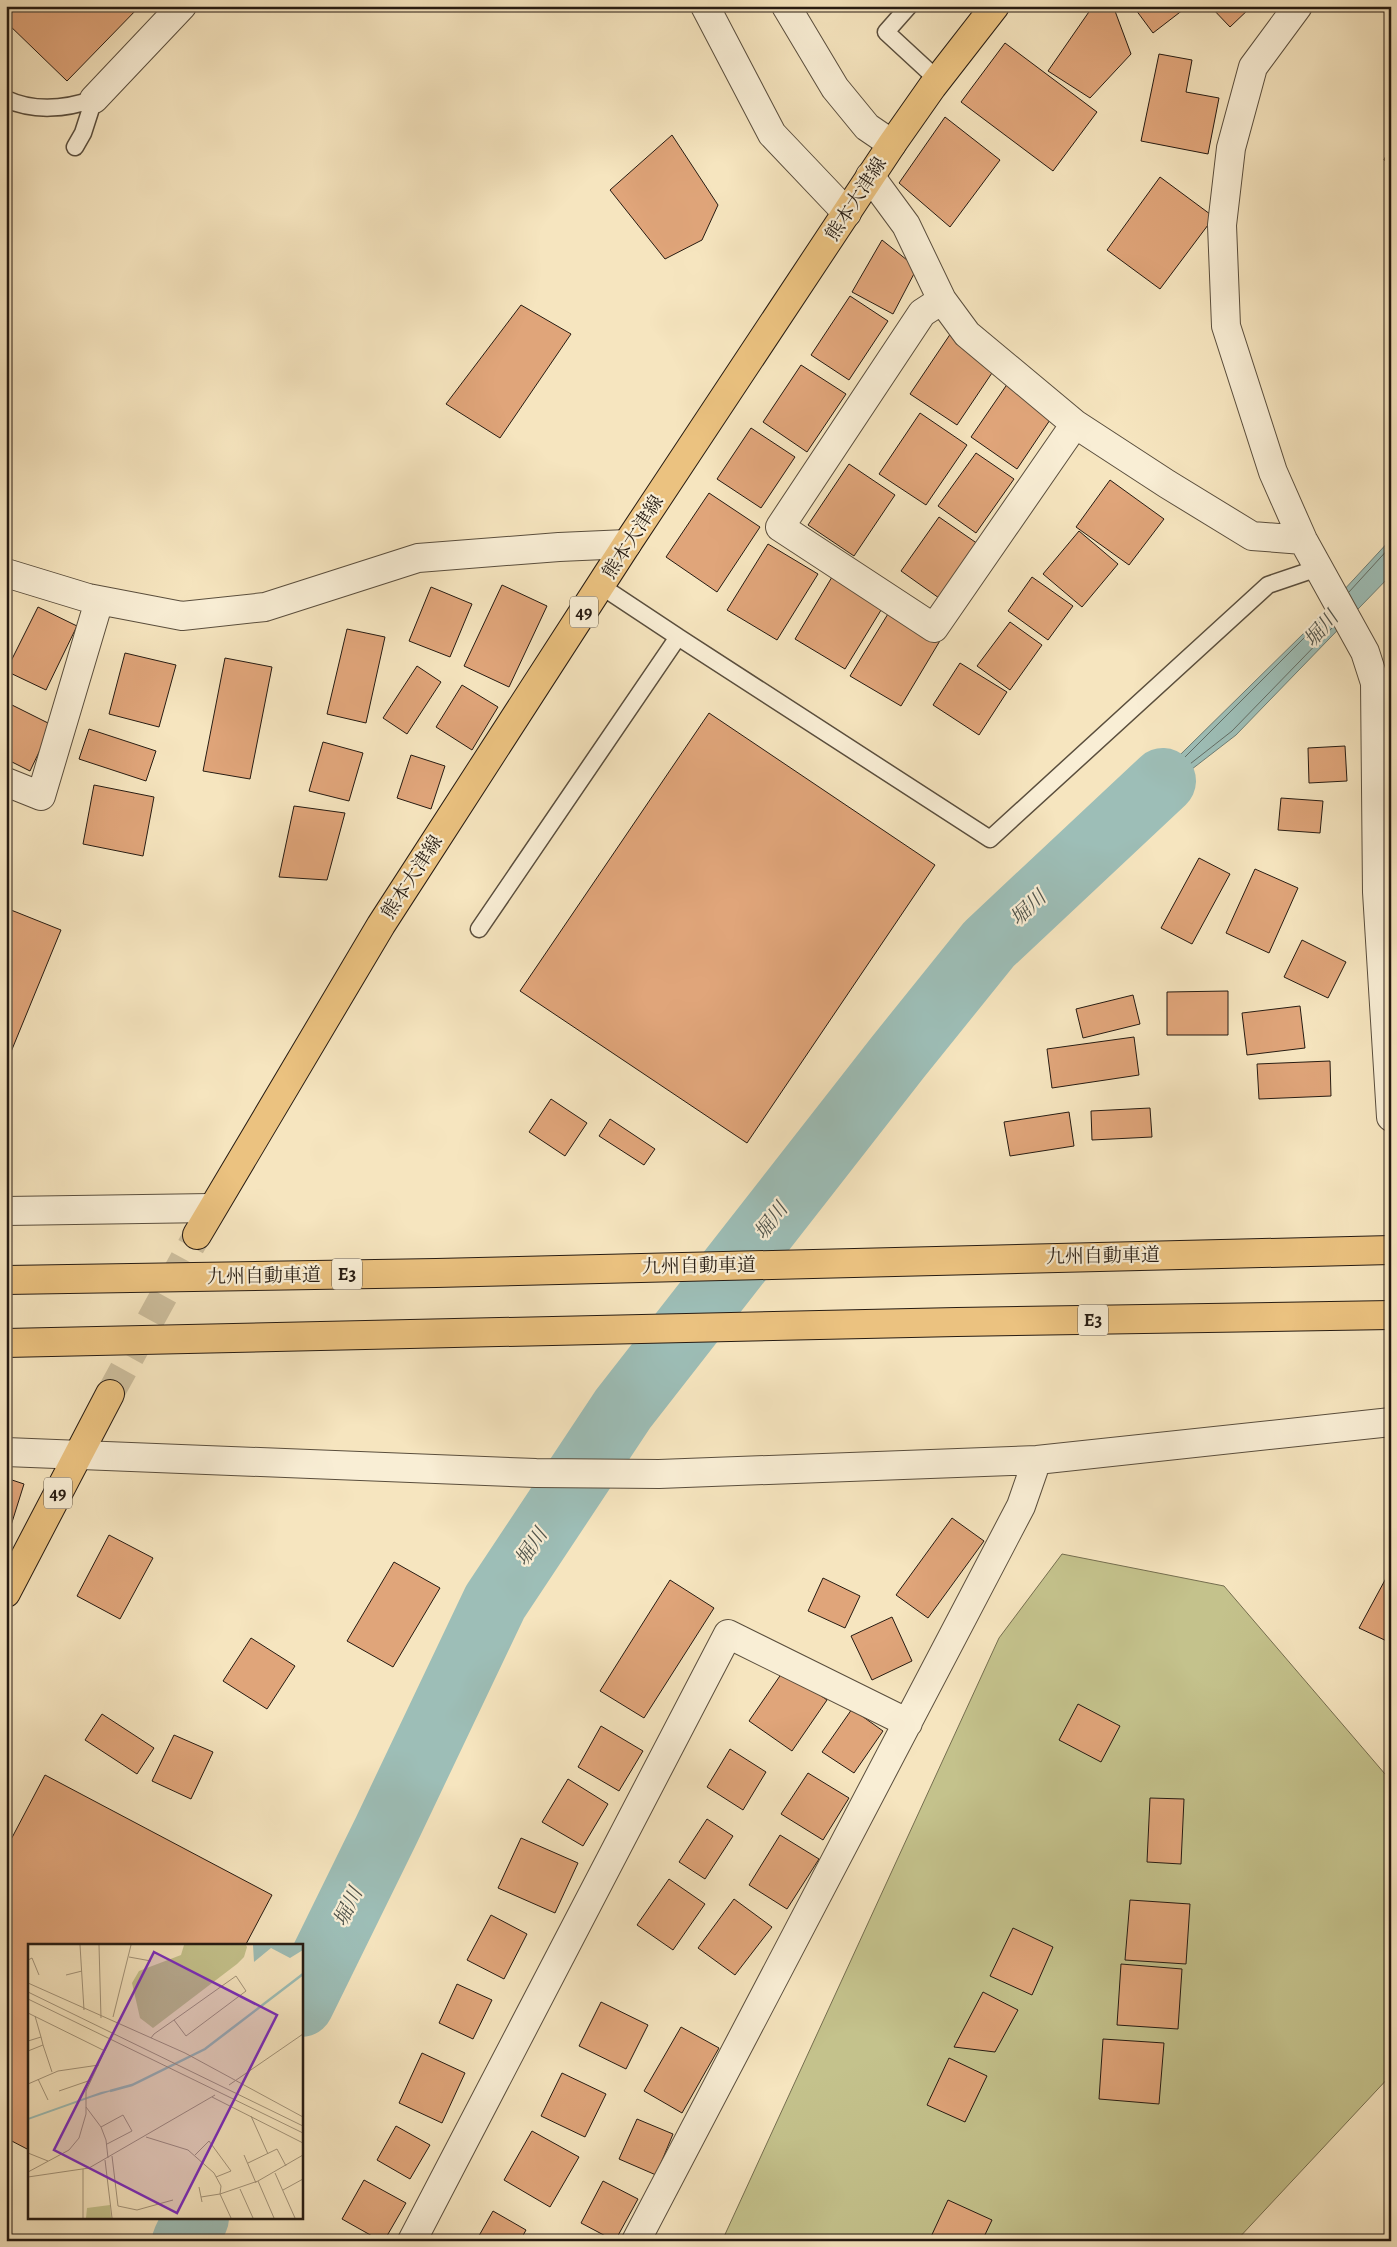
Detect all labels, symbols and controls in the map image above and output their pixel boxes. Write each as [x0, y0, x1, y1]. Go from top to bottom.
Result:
street label: 熊本大津線 [819, 152, 893, 246]
street label: 熊本大津線 [596, 490, 670, 584]
road number: 49 [570, 596, 598, 628]
water label: 堀川 [1298, 604, 1346, 653]
street label: 熊本大津線 [375, 830, 449, 924]
water label: 堀川 [1004, 883, 1053, 932]
water label: 堀川 [748, 1195, 795, 1245]
street label: 九州自動車道 [1046, 1242, 1160, 1270]
street label: 九州自動車道 [642, 1252, 756, 1280]
road number: E3 [332, 1258, 362, 1290]
street label: 九州自動車道 [207, 1262, 321, 1290]
road number: E3 [1078, 1304, 1108, 1336]
road number: 49 [44, 1478, 72, 1509]
water label: 堀川 [509, 1521, 554, 1571]
water label: 堀川 [327, 1881, 370, 1931]
inset map [28, 1944, 302, 2220]

